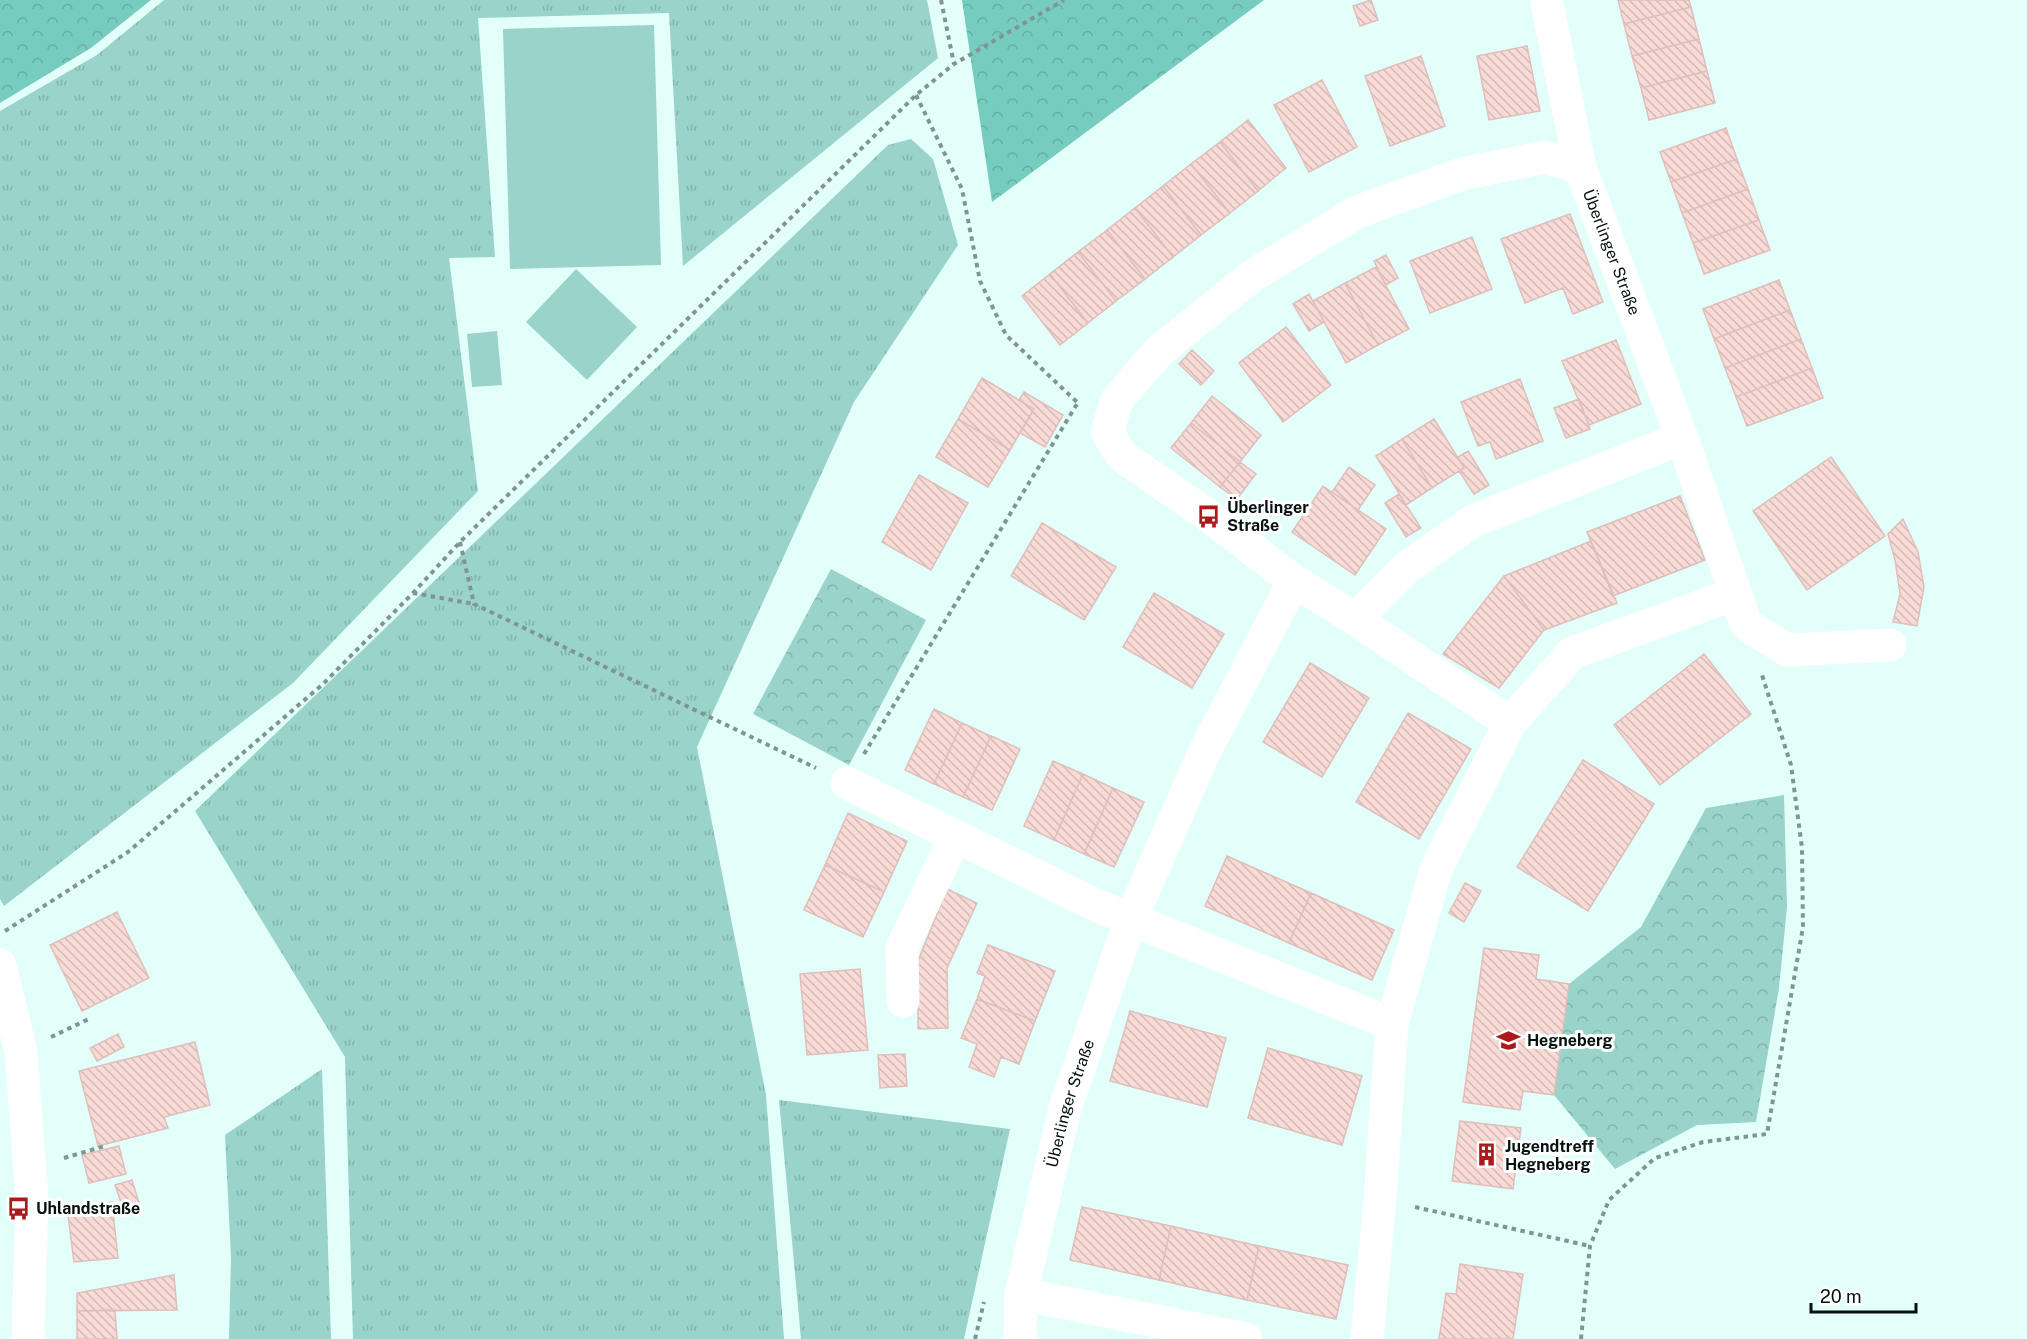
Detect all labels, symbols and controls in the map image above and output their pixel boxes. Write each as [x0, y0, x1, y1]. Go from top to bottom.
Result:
street label: Überlinger Straße [1579, 186, 1645, 318]
place label: Überlinger Straße [1227, 496, 1309, 535]
bus stop icon: Überlinger Straße [1196, 503, 1222, 529]
school or university icon: Hegneberg [1496, 1027, 1522, 1053]
place label: Hegneberg [1527, 1031, 1612, 1050]
street label: Überlinger Straße [1041, 1037, 1098, 1169]
place label: Jugendtreff Hegneberg [1505, 1137, 1595, 1174]
building icon: Jugendtreff Hegneberg [1474, 1142, 1500, 1168]
bus stop icon: Uhlandstraße [5, 1195, 31, 1221]
place label: Uhlandstraße [36, 1199, 140, 1218]
scale bar [1811, 1276, 1916, 1314]
text: 20 m [1820, 1286, 1862, 1307]

